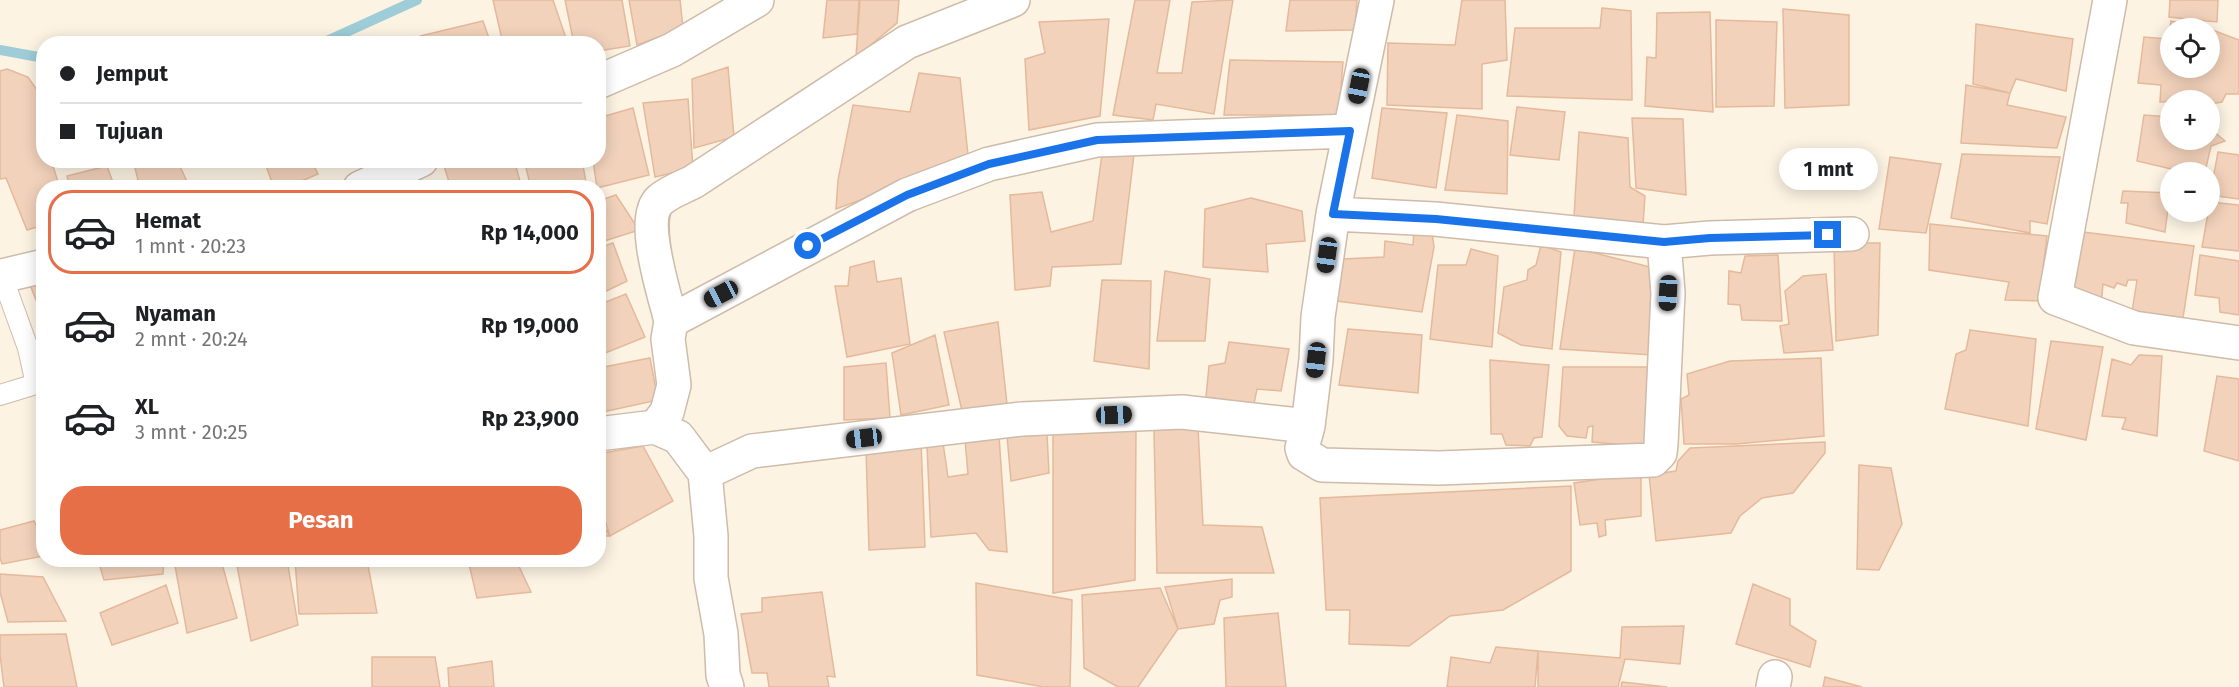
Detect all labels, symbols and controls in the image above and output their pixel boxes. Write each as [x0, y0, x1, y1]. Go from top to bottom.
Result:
map controls [2160, 18, 2220, 222]
button: locate [2160, 18, 2220, 78]
text: Jemput [96, 60, 168, 87]
car [1347, 67, 1371, 105]
button: + [2160, 90, 2220, 150]
text: Tujuan [96, 118, 163, 145]
callout: 1 mnt [1778, 148, 1878, 190]
text: 1 mnt [1803, 157, 1854, 181]
button: − [2160, 162, 2220, 222]
icon: car [63, 205, 117, 259]
text: Hemat [135, 207, 201, 234]
text: Rp 14,000 [481, 219, 579, 246]
route end [1814, 221, 1841, 248]
route start [794, 232, 821, 259]
text: 1 mnt · 20:23 [135, 234, 246, 258]
car [1316, 236, 1338, 274]
car [1658, 275, 1678, 311]
car [701, 278, 741, 310]
icon: car [63, 298, 117, 352]
text: Nyaman [135, 300, 216, 327]
text: Rp 19,000 [481, 312, 579, 339]
text: 2 mnt · 20:24 [135, 327, 248, 351]
car [1305, 341, 1327, 379]
icon: car [63, 391, 117, 445]
text: XL [135, 393, 159, 420]
text: Rp 23,900 [482, 405, 579, 432]
car [1096, 405, 1132, 425]
text: 3 mnt · 20:25 [135, 420, 248, 444]
car [845, 427, 883, 449]
button: Pesan [60, 486, 582, 555]

